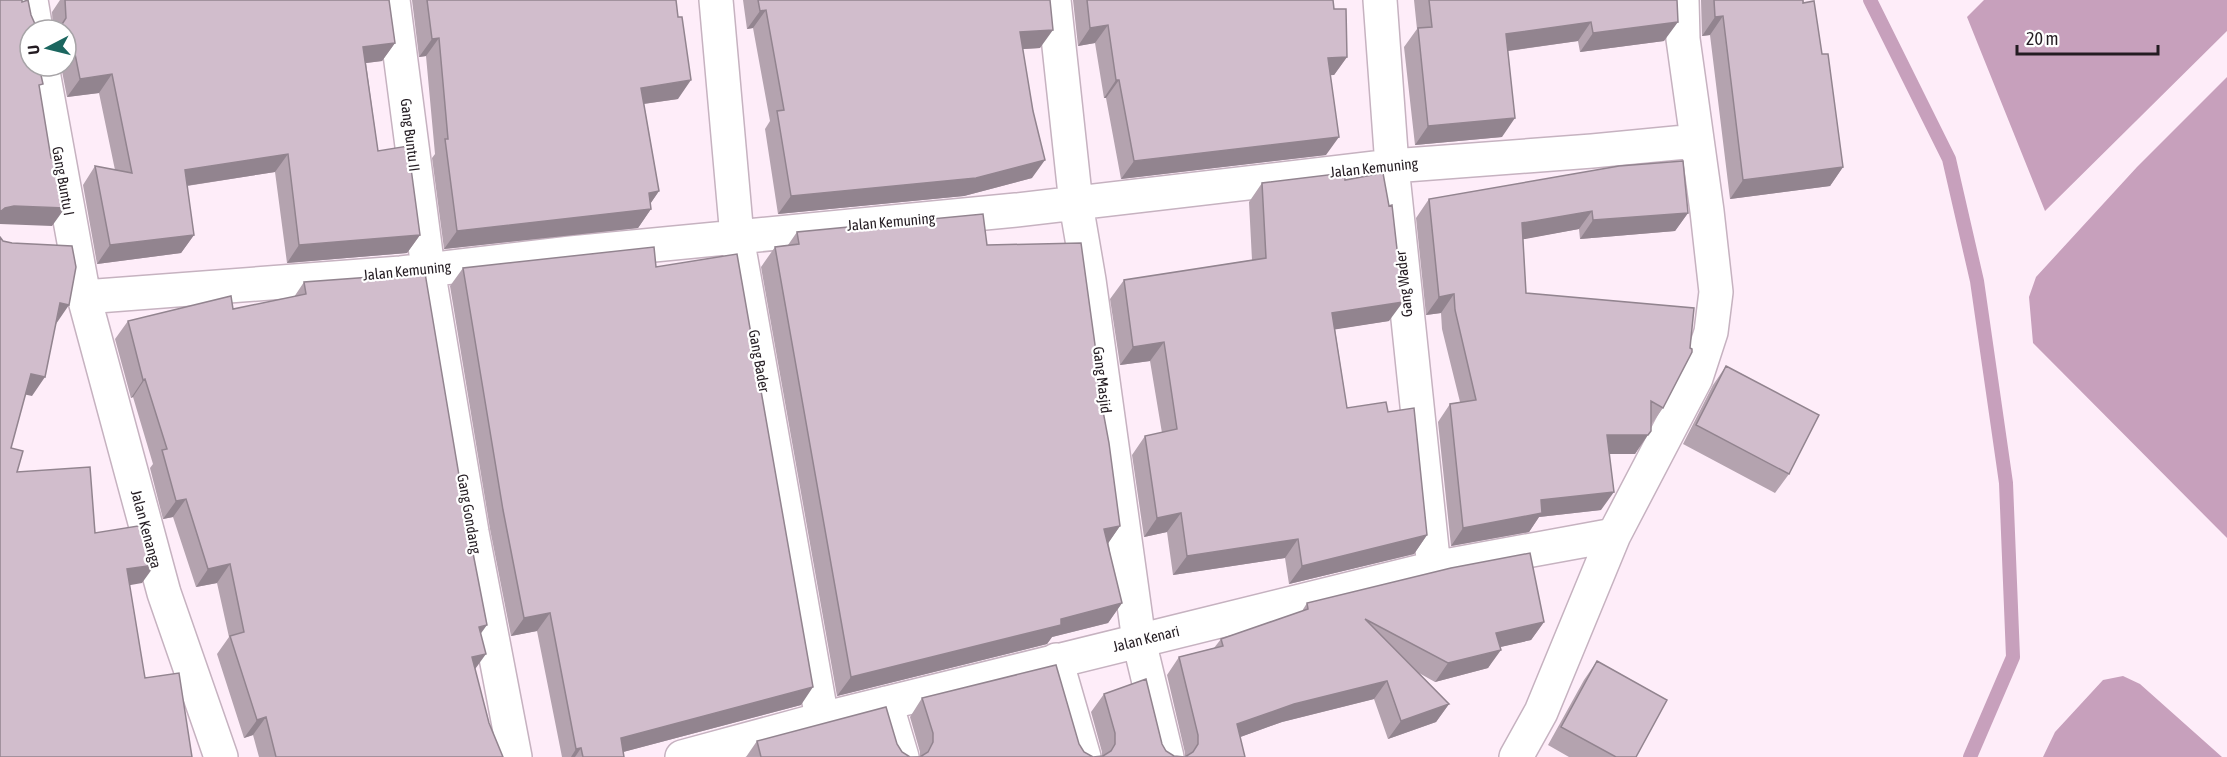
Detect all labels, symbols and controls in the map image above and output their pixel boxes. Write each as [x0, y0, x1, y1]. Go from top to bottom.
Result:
north arrow [18, 18, 78, 78]
scale bar [2017, 18, 2158, 56]
text: 20 m [2026, 28, 2058, 49]
text: U [24, 44, 43, 56]
street label: Gang Buntu II [398, 97, 423, 173]
street label: Gang Buntu I [49, 145, 78, 217]
street label: Jalan Kemuning [1329, 154, 1419, 181]
street label: Jalan Kemuning [846, 209, 936, 234]
street label: Gang Wader [1392, 250, 1415, 318]
street label: Jalan Kemuning [362, 257, 452, 284]
street label: Gang Bader [746, 328, 773, 394]
street label: Gang Masjid [1090, 346, 1115, 414]
street label: Gang Gondang [454, 473, 485, 556]
street label: Jalan Kenanga [128, 488, 165, 570]
street label: Jalan Kenari [1111, 622, 1181, 655]

